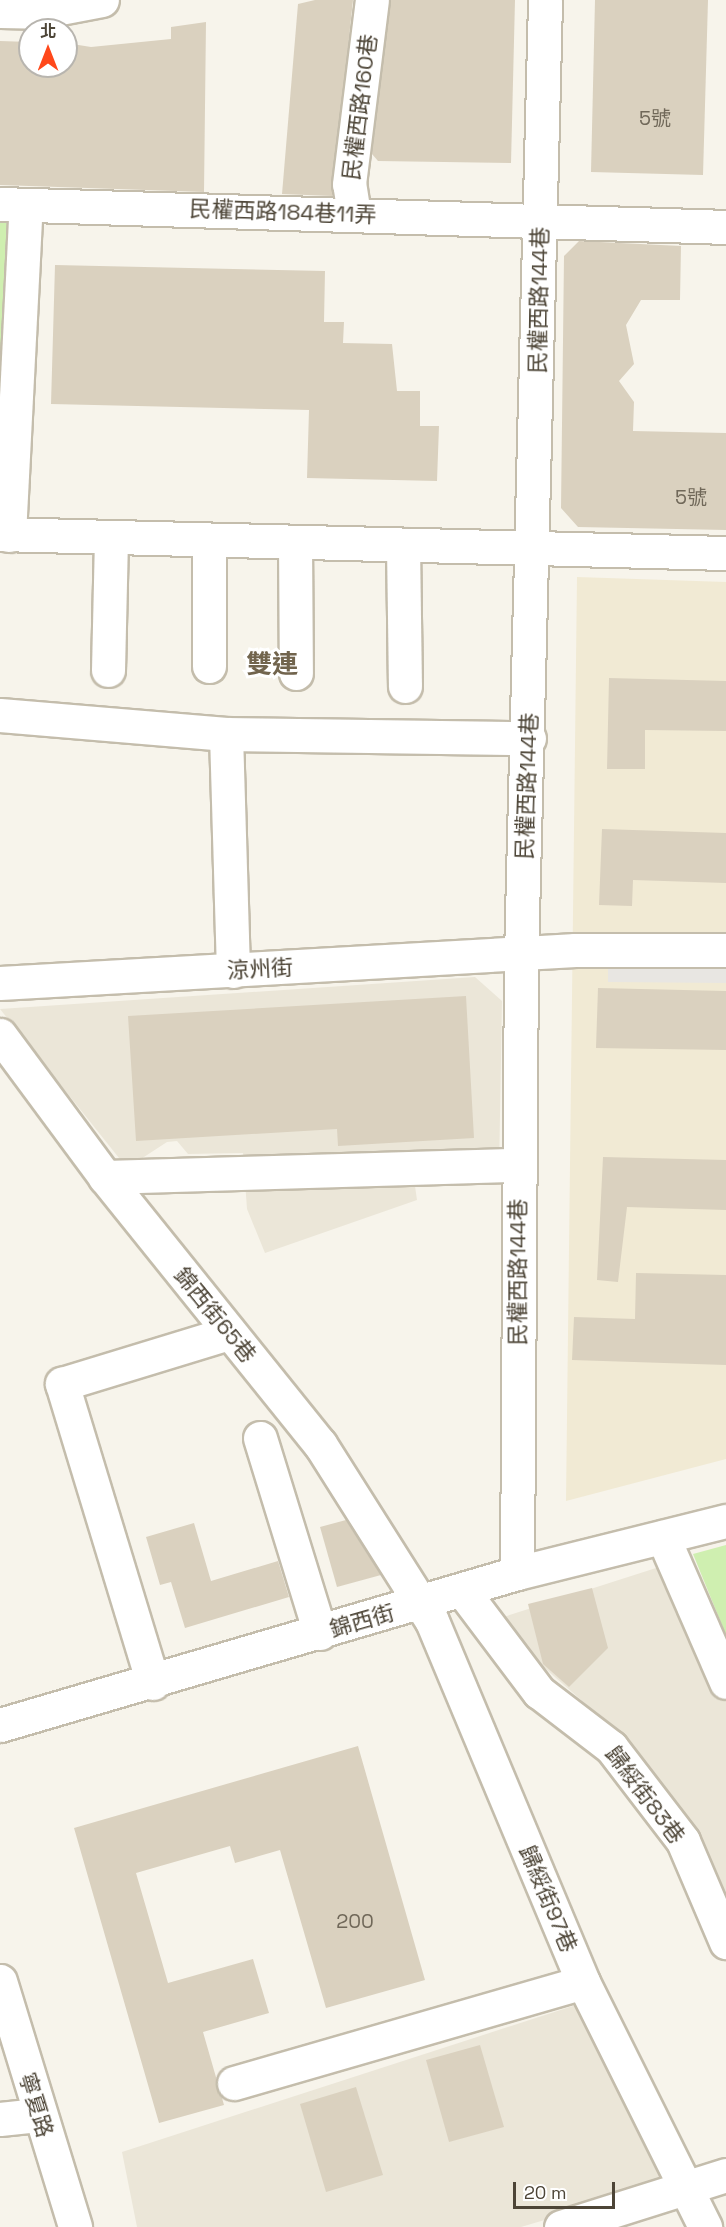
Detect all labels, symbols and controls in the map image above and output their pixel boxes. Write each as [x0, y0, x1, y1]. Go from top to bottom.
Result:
north arrow [18, 18, 78, 78]
text: 北 [40, 21, 56, 42]
street label: 民權西路160巷 [338, 33, 382, 181]
house number: 5號 [639, 106, 671, 130]
street label: 民權西路184巷11弄 [189, 196, 377, 228]
street label: 民權西路144巷 [525, 226, 553, 374]
house number: 5號 [675, 485, 707, 509]
district label: 雙連 [246, 649, 298, 681]
street label: 民權西路144巷 [511, 712, 543, 860]
street label: 涼州街 [226, 954, 294, 984]
street label: 民權西路144巷 [505, 1199, 531, 1345]
street label: 錦西街65巷 [169, 1262, 261, 1368]
street label: 錦西街 [327, 1599, 397, 1643]
street label: 歸綏街83巷 [600, 1741, 690, 1849]
street label: 歸綏街97巷 [514, 1842, 582, 1956]
house number: 200 [336, 1909, 374, 1933]
street label: 寧夏路 [14, 2070, 58, 2140]
scale bar [516, 2170, 618, 2208]
text: 20 m [524, 2181, 567, 2204]

